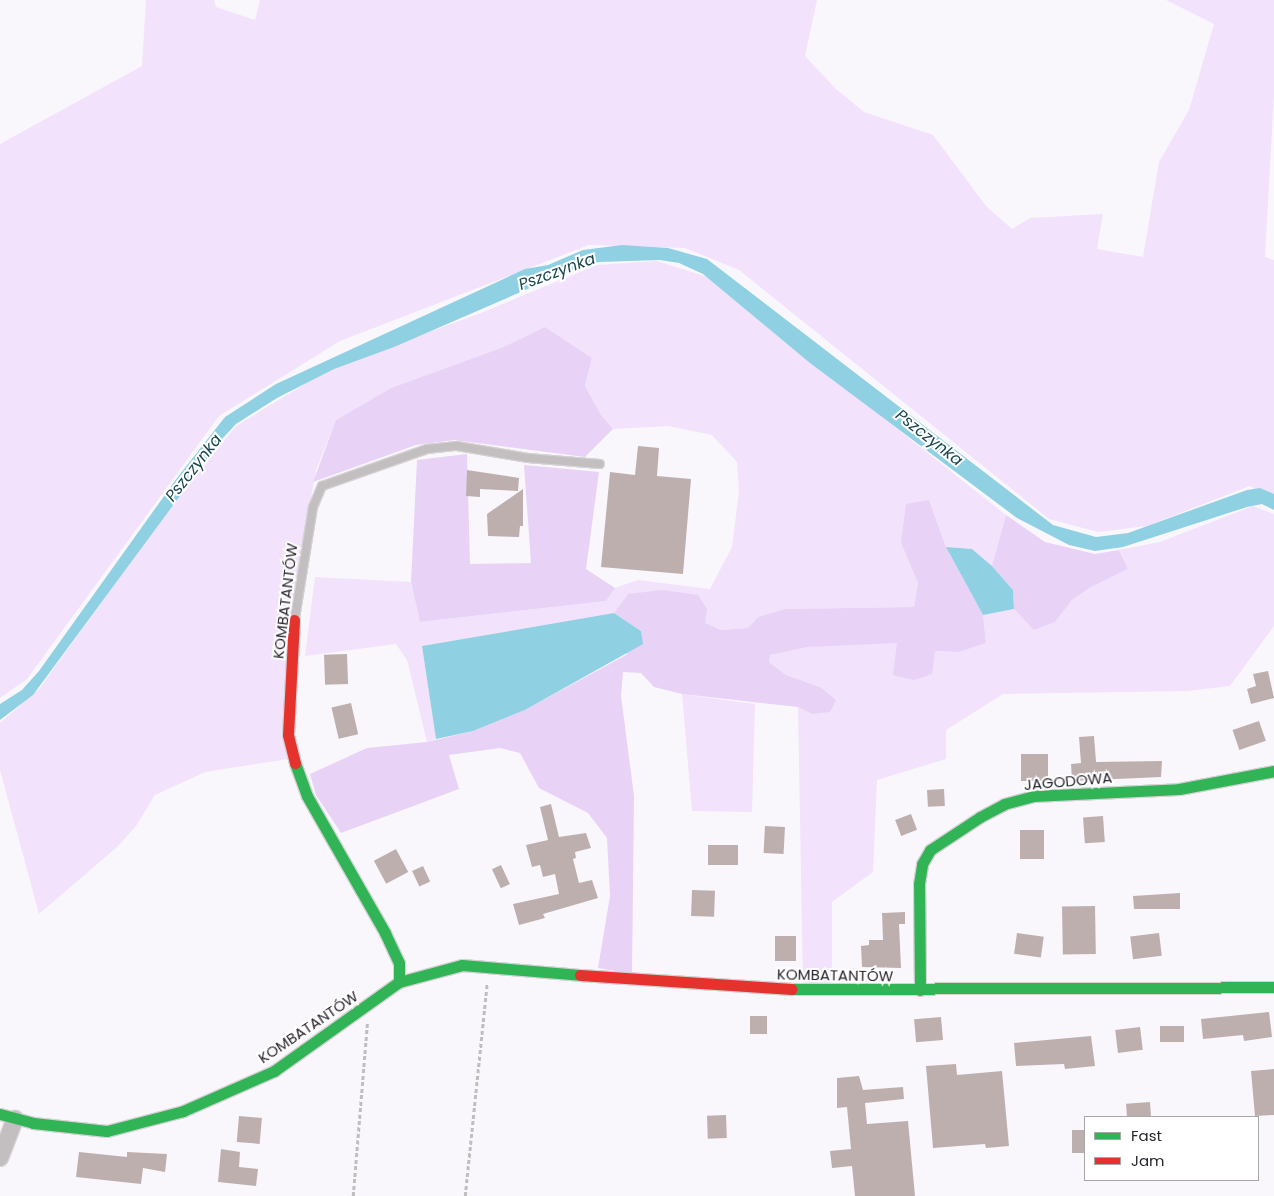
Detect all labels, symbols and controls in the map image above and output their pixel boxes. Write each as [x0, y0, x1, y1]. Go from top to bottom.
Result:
water label: Pszczynka [516, 249, 598, 295]
water label: Pszczynka [891, 406, 967, 470]
water label: Pszczynka [162, 430, 226, 506]
street label: KOMBATANTÓW [269, 542, 301, 660]
street label: JAGODOWA [1023, 768, 1113, 794]
street label: KOMBATANTÓW [777, 965, 893, 985]
street label: KOMBATANTÓW [255, 987, 361, 1067]
legend [1084, 1116, 1259, 1181]
text: Fast [1131, 1125, 1162, 1146]
text: Jam [1131, 1150, 1165, 1171]

